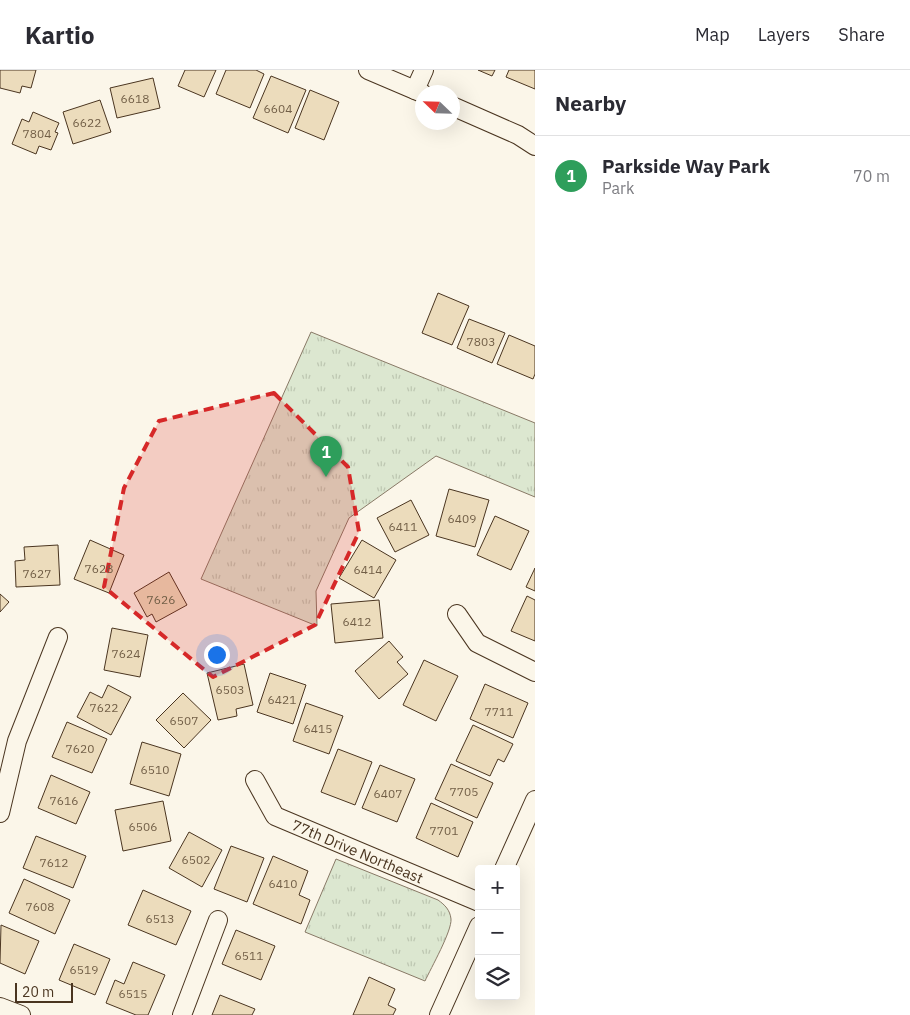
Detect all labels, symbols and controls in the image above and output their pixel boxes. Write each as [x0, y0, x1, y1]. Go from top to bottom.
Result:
text: Kartio [25, 19, 95, 51]
text: Map [695, 23, 730, 46]
text: Layers [758, 23, 810, 46]
text: Share [838, 23, 885, 46]
north arrow [415, 85, 460, 130]
text: Nearby [555, 89, 626, 117]
house number: 6618 [121, 91, 149, 106]
house number: 6604 [264, 101, 292, 116]
house number: 6622 [73, 115, 101, 130]
house number: 7804 [23, 126, 51, 141]
text: Parkside Way Park [602, 154, 770, 178]
text: 1 [566, 166, 576, 186]
text: 70 m [853, 166, 890, 186]
text: Park [602, 178, 634, 198]
house number: 7803 [467, 334, 495, 349]
pin: 1 [310, 436, 342, 477]
house number: 6409 [448, 511, 476, 526]
house number: 6411 [389, 519, 417, 534]
house number: 7628 [85, 561, 113, 576]
house number: 6414 [354, 562, 382, 577]
house number: 7627 [23, 566, 51, 581]
house number: 7626 [147, 592, 175, 607]
house number: 6412 [343, 614, 371, 629]
your location [204, 642, 230, 668]
house number: 7624 [112, 646, 140, 661]
house number: 6503 [216, 682, 244, 697]
house number: 6421 [268, 692, 296, 707]
house number: 7622 [90, 700, 118, 715]
house number: 7711 [485, 704, 513, 719]
house number: 6507 [170, 713, 198, 728]
house number: 6415 [304, 721, 332, 736]
house number: 7620 [66, 741, 94, 756]
house number: 6510 [141, 762, 169, 777]
house number: 7705 [450, 784, 478, 799]
house number: 6407 [374, 786, 402, 801]
house number: 7616 [50, 793, 78, 808]
street label: 77th Drive Northeast [289, 815, 426, 887]
house number: 6506 [129, 819, 157, 834]
house number: 7701 [430, 823, 458, 838]
house number: 6502 [182, 852, 210, 867]
house number: 7612 [40, 855, 68, 870]
map controls [475, 865, 520, 1000]
button: + [475, 865, 520, 910]
house number: 6410 [269, 876, 297, 891]
house number: 7608 [26, 899, 54, 914]
button: − [475, 910, 520, 955]
house number: 6513 [146, 911, 174, 926]
house number: 6511 [235, 948, 263, 963]
button: layers [475, 955, 520, 1000]
house number: 6519 [70, 962, 98, 977]
scale bar [15, 980, 72, 1003]
text: 20 m [22, 983, 54, 1001]
house number: 6515 [119, 986, 147, 1001]

